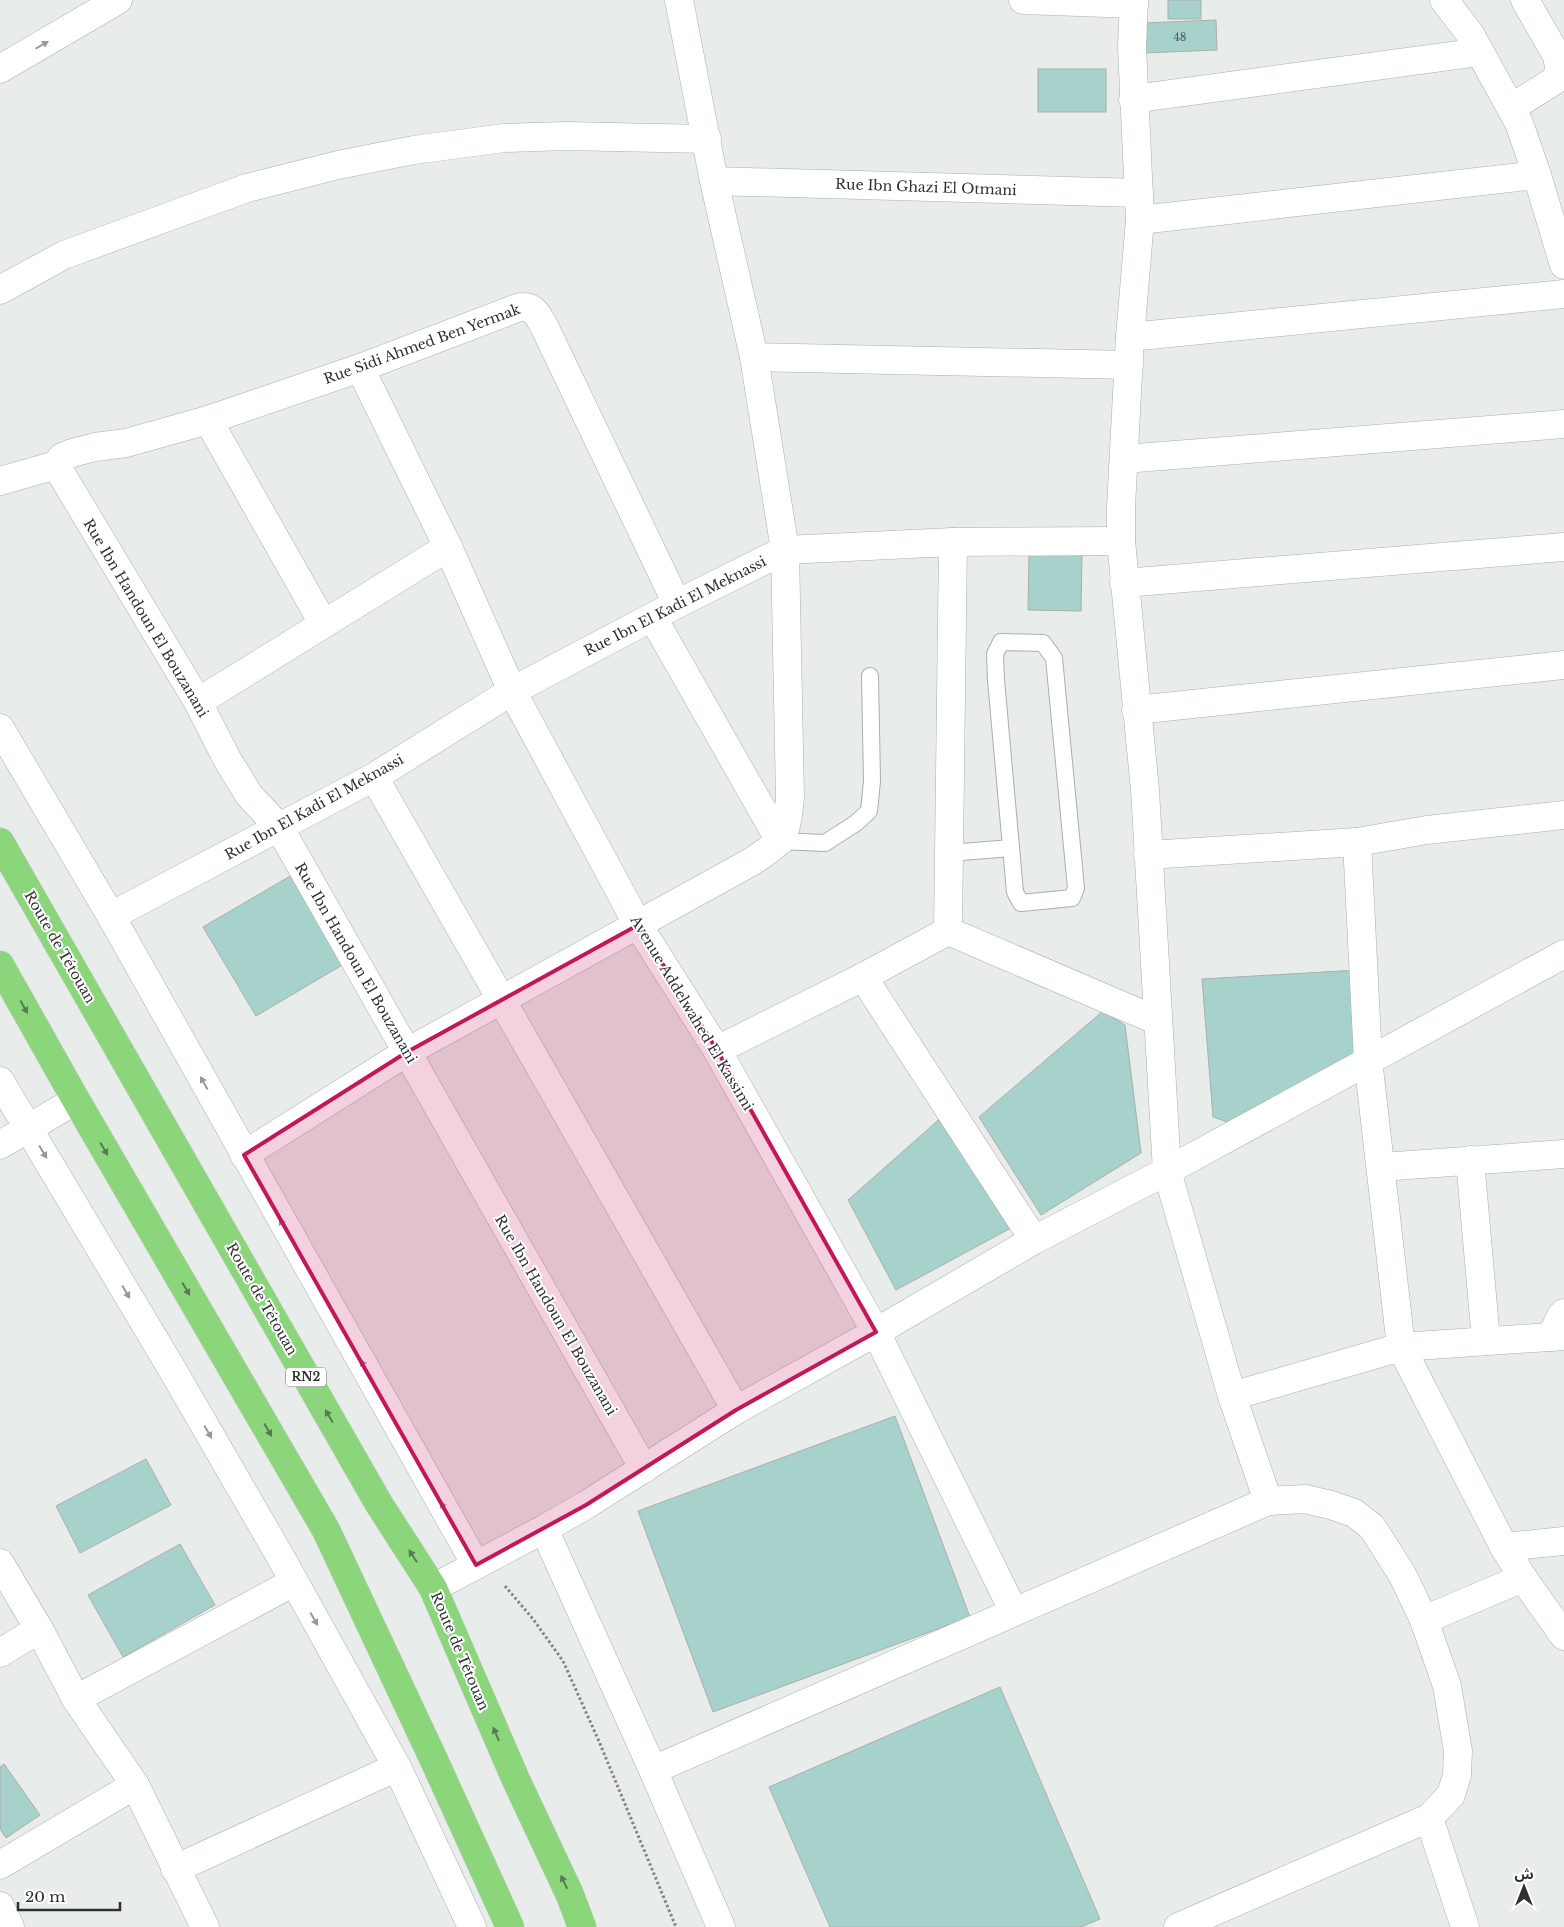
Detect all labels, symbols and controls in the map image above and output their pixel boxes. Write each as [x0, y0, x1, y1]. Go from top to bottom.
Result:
house number: 48 [1173, 30, 1187, 44]
one-way arrow [36, 40, 49, 49]
street label: Rue Ibn Ghazi El Otmani [835, 175, 1017, 199]
street label: Rue Sidi Ahmed Ben Yermak [321, 300, 523, 388]
street label: Rue Ibn Handoun El Bouzanani [79, 515, 213, 721]
street label: Rue Ibn El Kadi El Meknassi [581, 552, 769, 660]
street label: Rue Ibn El Kadi El Meknassi [221, 750, 407, 864]
street label: Rue Ibn Handoun El Bouzanani [291, 860, 421, 1067]
street label: Route de Tétouan [21, 888, 100, 1007]
street label: Avenue Addelwahed El Kassimi [626, 911, 758, 1114]
one-way arrow [20, 1000, 28, 1015]
one-way arrow [200, 1076, 208, 1091]
one-way arrow [100, 1141, 108, 1156]
one-way arrow [39, 1146, 48, 1159]
street label: Rue Ibn Handoun El Bouzanani [491, 1212, 621, 1419]
one-way arrow [279, 1218, 288, 1231]
street label: Route de Tétouan [223, 1240, 302, 1359]
one-way arrow [181, 1283, 190, 1296]
one-way arrow [122, 1286, 131, 1299]
one-way arrow [359, 1360, 368, 1373]
road number: RN2 [286, 1368, 326, 1386]
one-way arrow [325, 1409, 333, 1424]
one-way arrow [263, 1423, 272, 1436]
one-way arrow [204, 1426, 213, 1439]
one-way arrow [439, 1501, 448, 1514]
one-way arrow [408, 1549, 417, 1562]
street label: Route de Tétouan [427, 1589, 493, 1713]
one-way arrow [310, 1613, 319, 1626]
one-way arrow [492, 1727, 500, 1741]
north arrow [1499, 1862, 1549, 1912]
text: ش [1514, 1865, 1534, 1883]
one-way arrow [559, 1875, 567, 1889]
scale bar [18, 1880, 120, 1912]
text: 20 m [25, 1887, 65, 1906]

